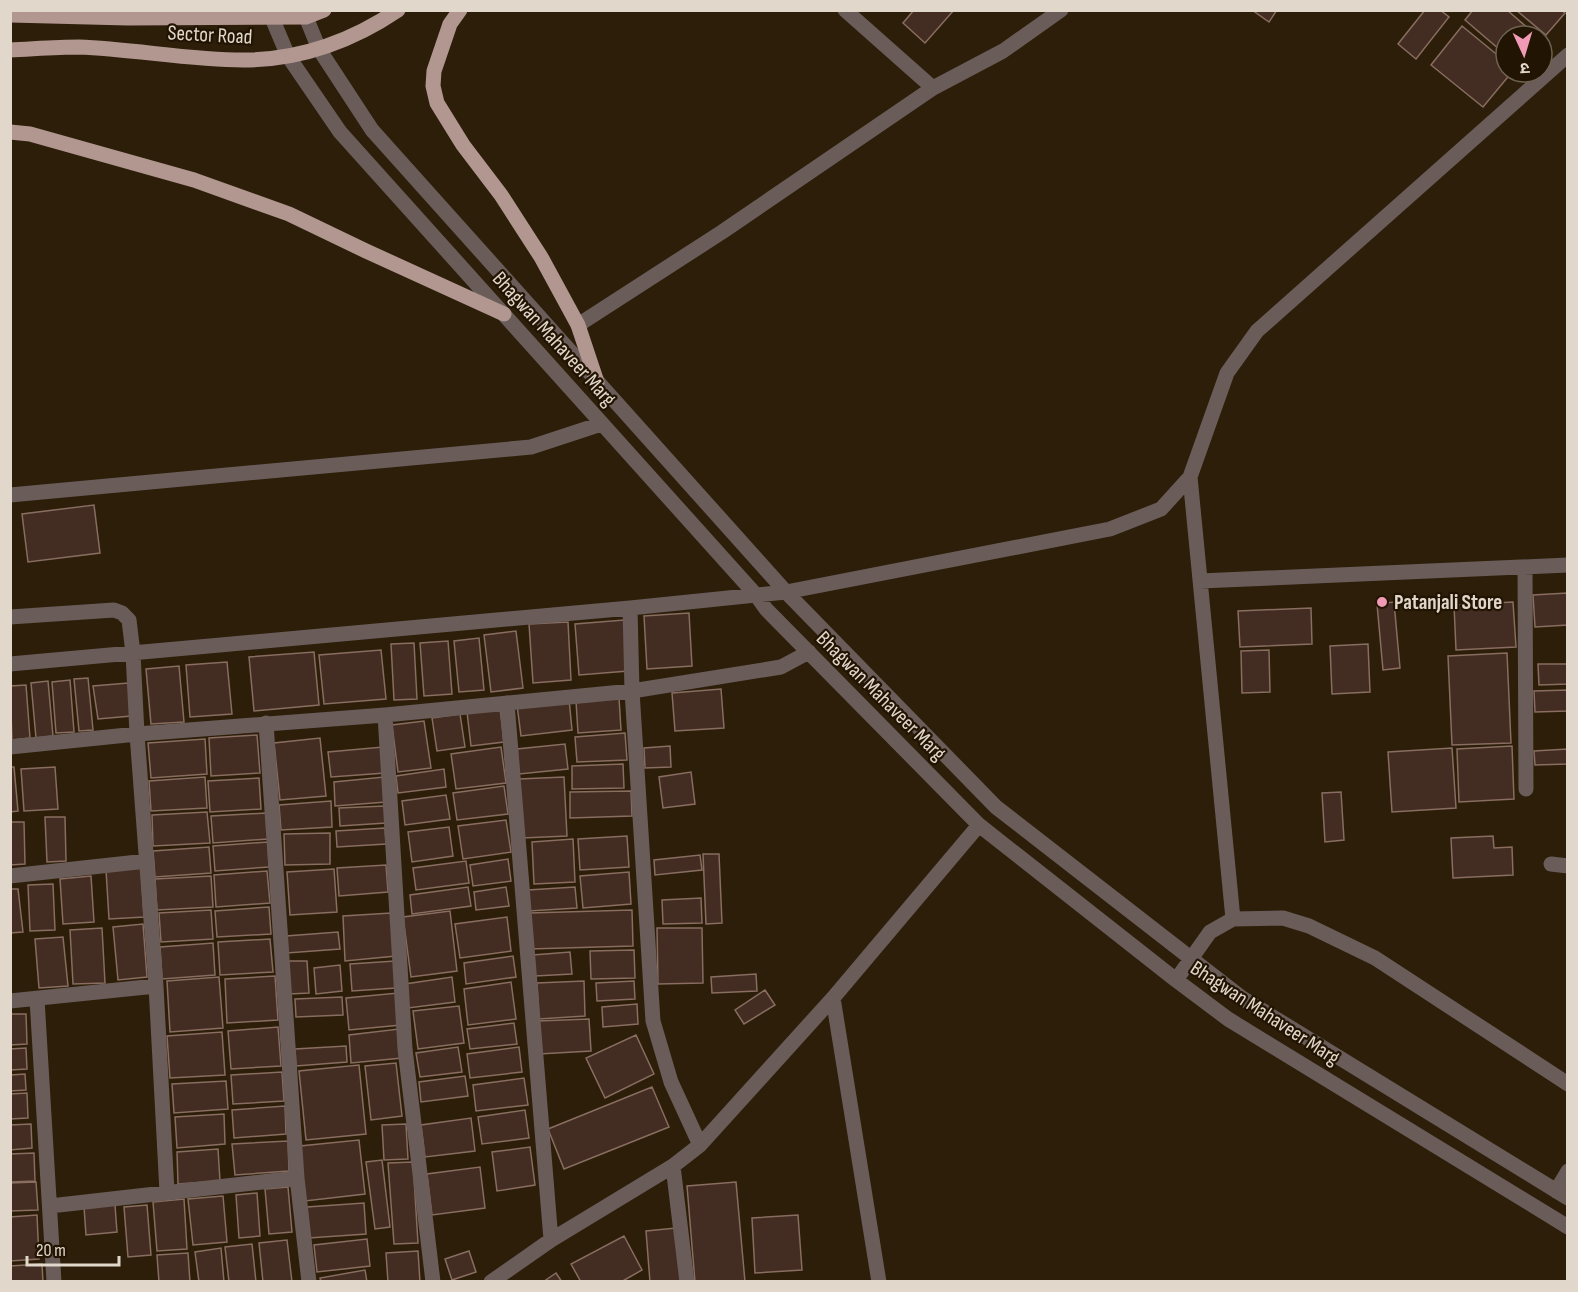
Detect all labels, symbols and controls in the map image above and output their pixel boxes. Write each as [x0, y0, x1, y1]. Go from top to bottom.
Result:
street label: Sector Road [167, 20, 253, 50]
north arrow [1494, 24, 1554, 84]
text: उ [1519, 58, 1530, 77]
street label: Bhagwan Mahaveer Marg [487, 266, 621, 412]
place label: Patanjali Store [1394, 590, 1502, 615]
marker: Patanjali Store [1375, 595, 1389, 609]
street label: Bhagwan Mahaveer Marg [811, 626, 951, 766]
street label: Bhagwan Mahaveer Marg [1186, 956, 1344, 1070]
scale bar [27, 1229, 118, 1267]
text: 20 m [36, 1240, 66, 1261]

